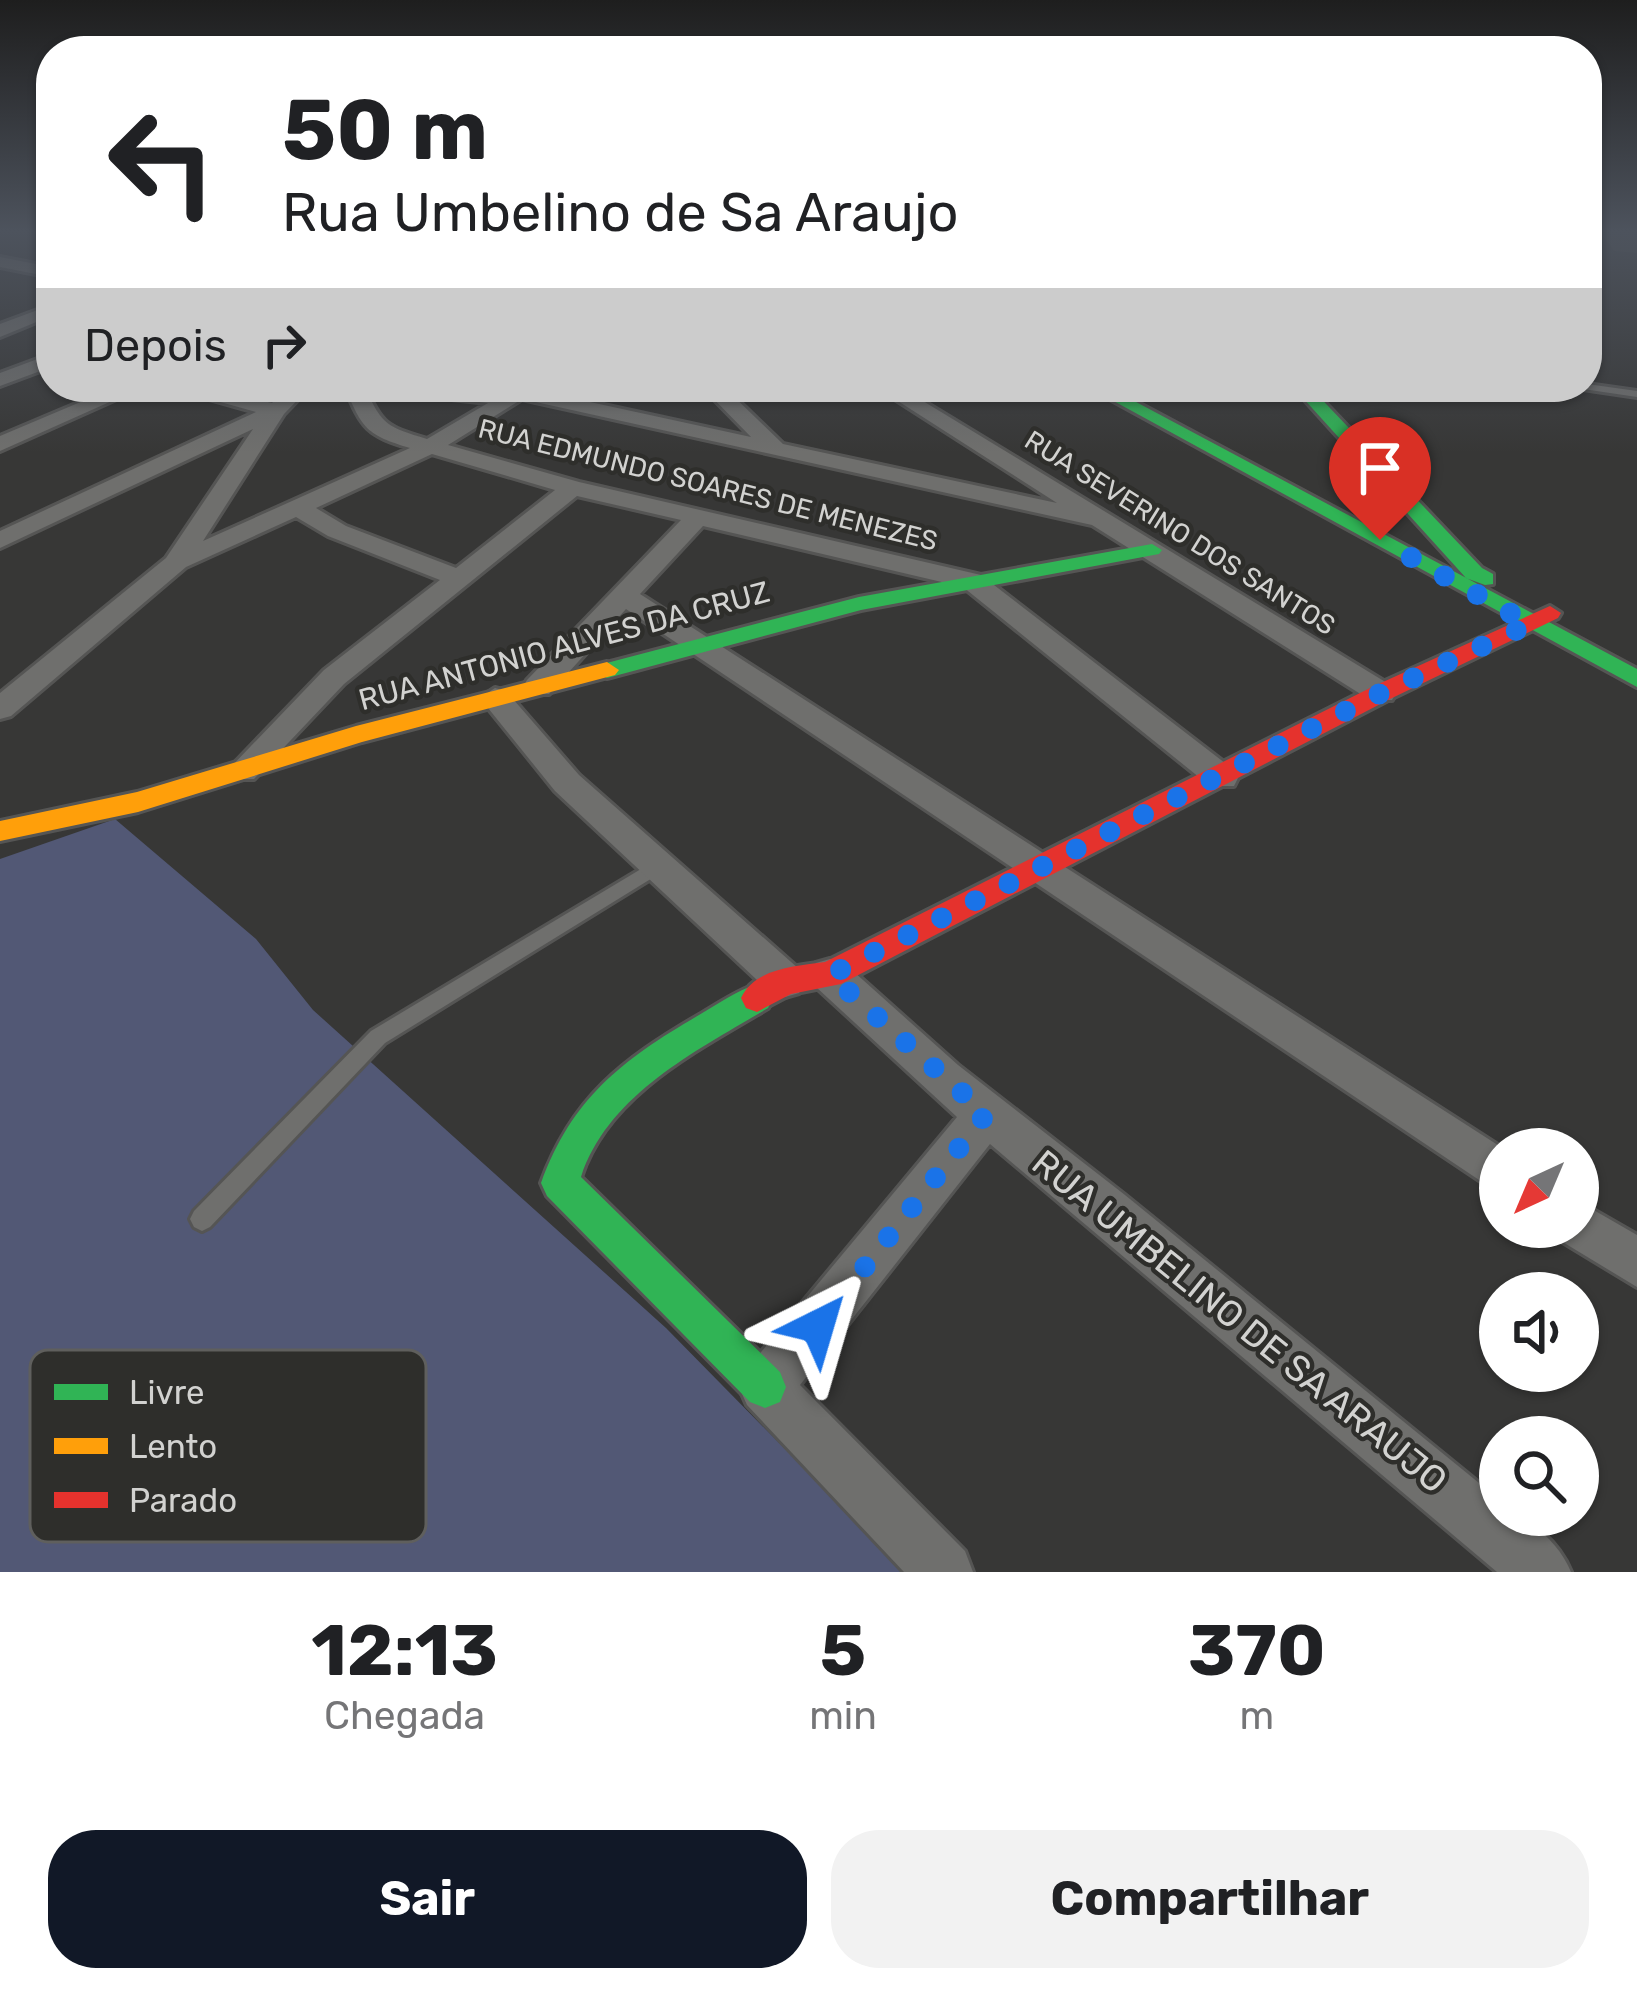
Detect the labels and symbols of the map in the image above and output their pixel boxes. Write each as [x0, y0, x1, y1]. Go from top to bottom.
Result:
street label: RUA EDMUNDO SOARES DE MENEZES [475, 412, 941, 558]
pin [1329, 417, 1431, 540]
street label: RUA SEVERINO DOS SANTOS [1019, 424, 1341, 642]
street label: RUA ANTONIO ALVES DA CRUZ [355, 574, 773, 718]
north arrow [1479, 1128, 1599, 1248]
street label: RUA UMBELINO DE SA ARAUJO [1024, 1141, 1456, 1502]
position arrow [755, 1263, 881, 1389]
legend [30, 1350, 426, 1542]
text: Livre [129, 1373, 205, 1412]
text: Lento [129, 1427, 217, 1466]
text: Parado [129, 1481, 237, 1520]

